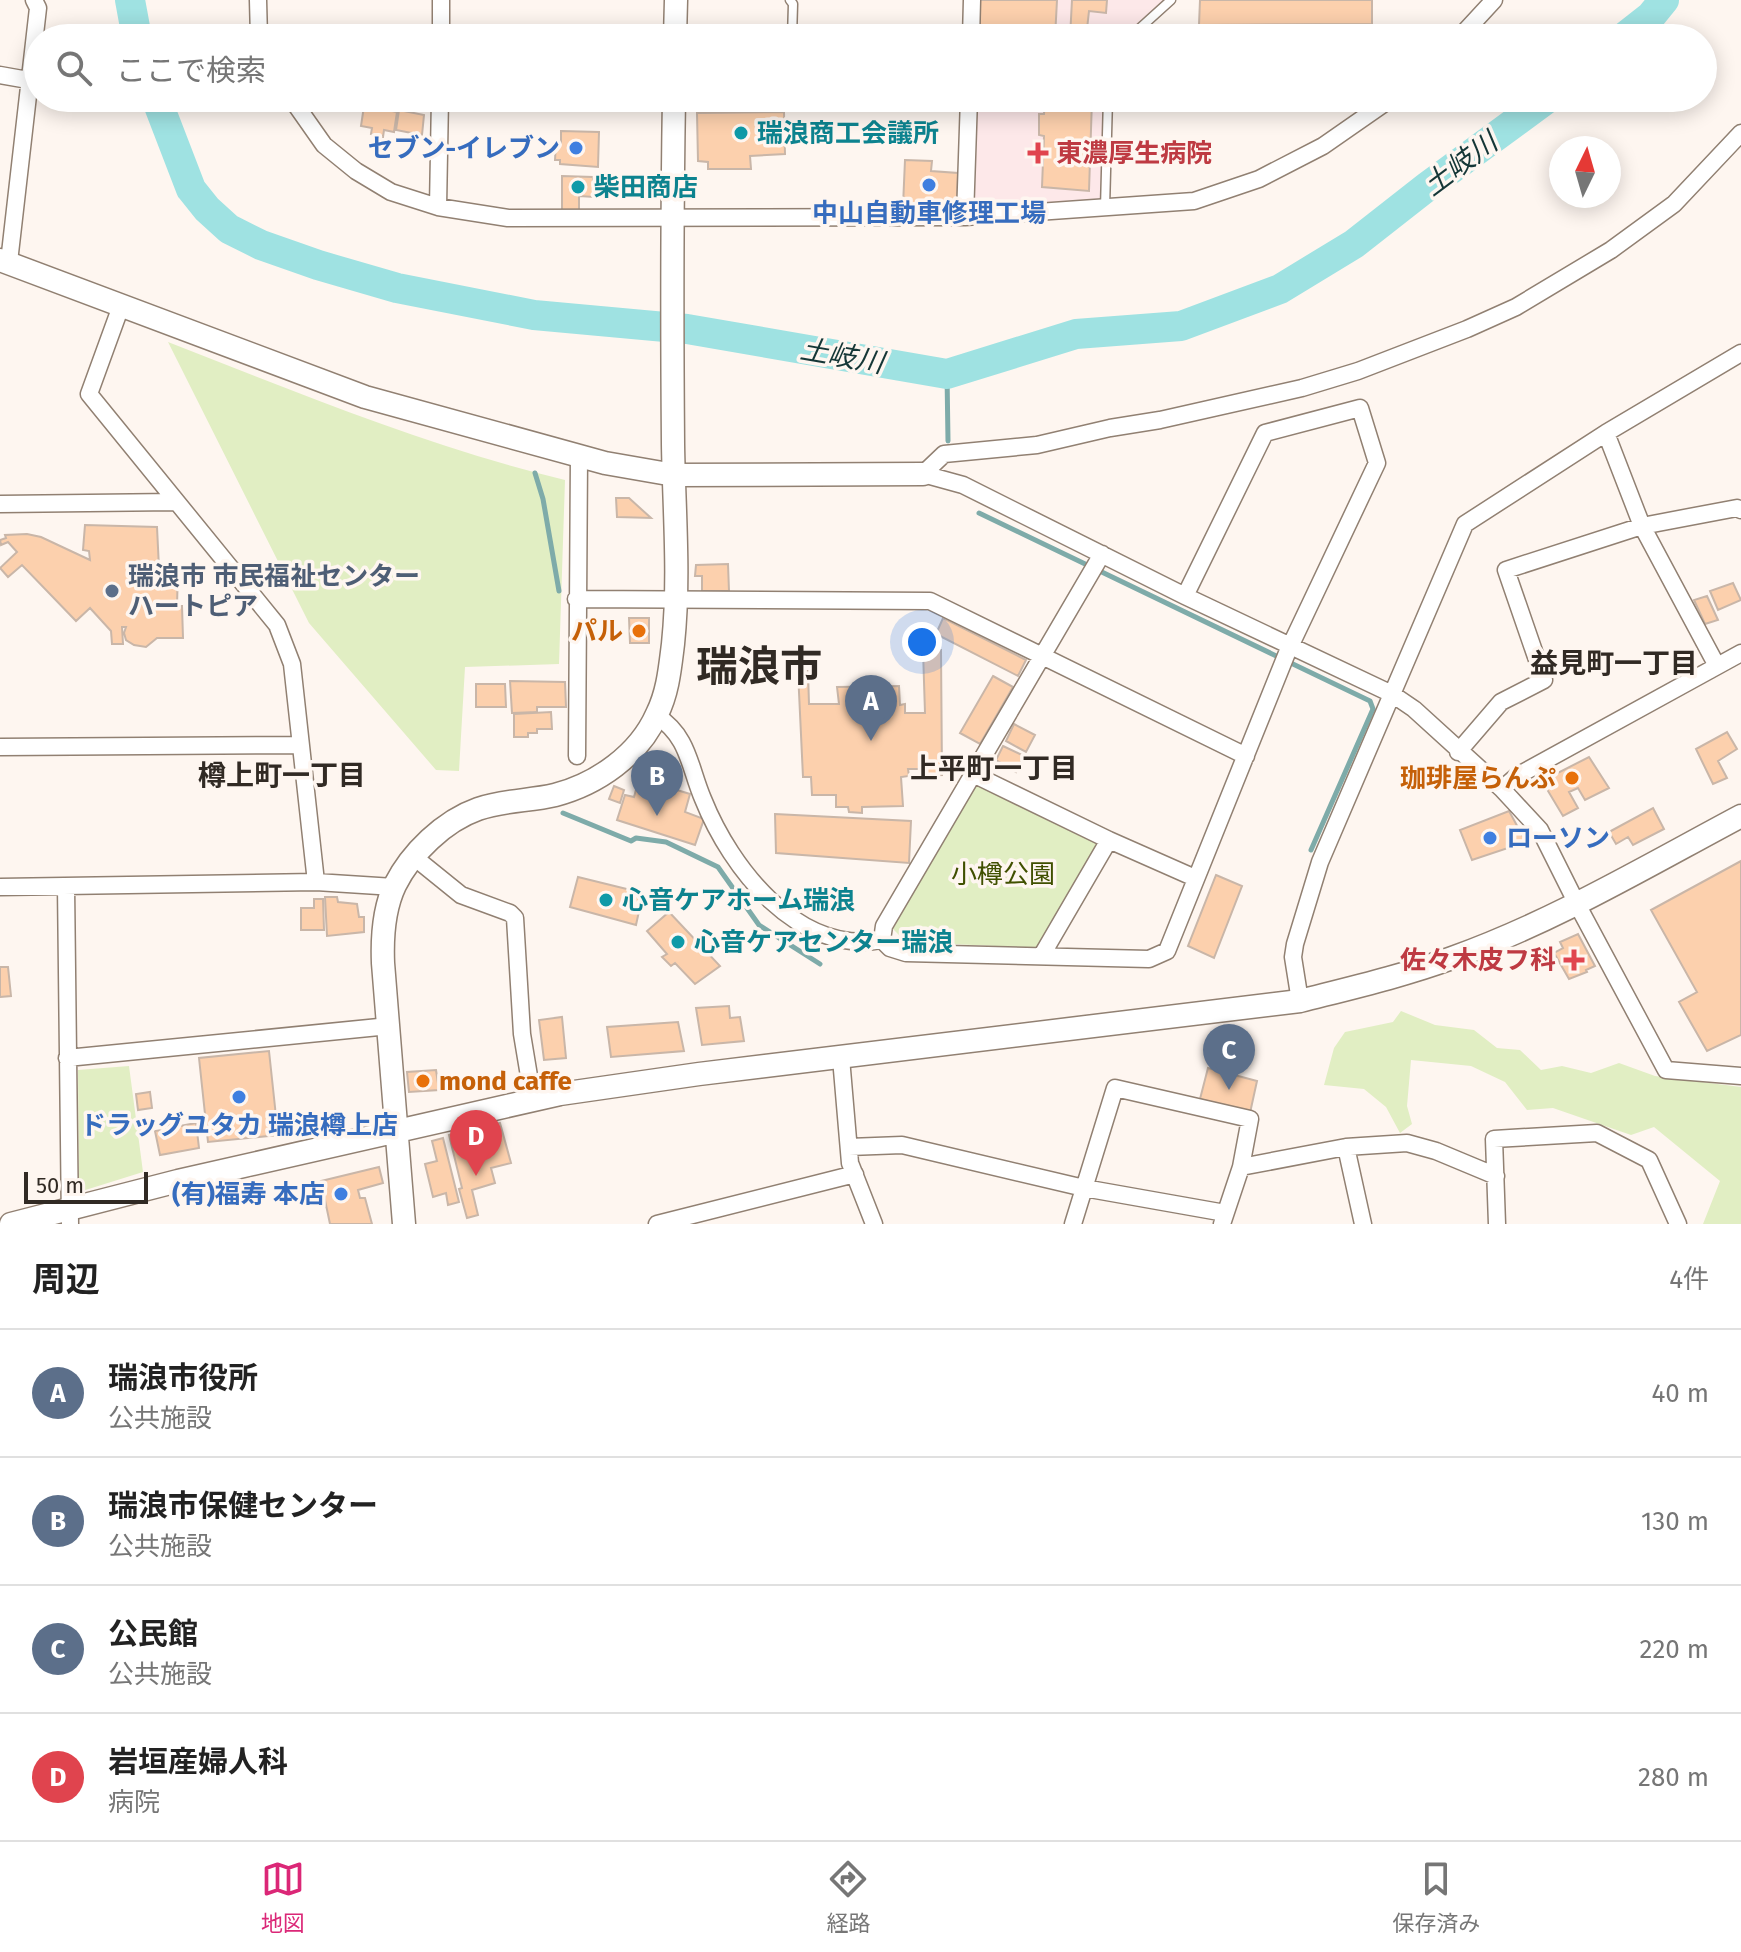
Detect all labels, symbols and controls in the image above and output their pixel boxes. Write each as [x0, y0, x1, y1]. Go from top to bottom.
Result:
search box [24, 24, 1717, 112]
icon: search [52, 46, 96, 90]
text: ここで検索 [116, 53, 266, 89]
place label: 瑞浪商工会議所 [757, 118, 939, 149]
marker: 瑞浪商工会議所 [732, 124, 750, 142]
water label: 土岐川 [1417, 124, 1506, 202]
place label: セブン-イレブン [367, 133, 560, 164]
north arrow [1549, 136, 1621, 208]
place label: 東濃厚生病院 [1056, 138, 1212, 169]
marker: セブン-イレブン [567, 139, 585, 157]
marker: 東濃厚生病院 [1027, 142, 1049, 164]
place label: 柴田商店 [594, 172, 698, 203]
marker: 中山自動車修理工場 [920, 176, 938, 194]
marker: 柴田商店 [569, 178, 587, 196]
place label: 中山自動車修理工場 [812, 198, 1046, 229]
water label: 土岐川 [798, 332, 889, 380]
place label: 瑞浪市 市民福祉センター ハートピア [128, 561, 420, 622]
marker: 瑞浪市 市民福祉センター ハートピア [103, 582, 121, 600]
place label: パル [571, 616, 623, 647]
marker: パル [630, 622, 648, 640]
your location [902, 622, 942, 662]
district label: 瑞浪市 [696, 642, 822, 692]
district label: 益見町一丁目 [1530, 647, 1698, 680]
pin: A [845, 675, 897, 741]
pin: B [631, 750, 683, 816]
district label: 上平町一丁目 [910, 752, 1078, 785]
district label: 樽上町一丁目 [198, 759, 366, 792]
place label: 珈琲屋らんぷ [1400, 763, 1556, 794]
marker: 珈琲屋らんぷ [1563, 769, 1581, 787]
place label: ローソン [1506, 823, 1610, 854]
marker: ローソン [1481, 829, 1499, 847]
park label: 小樽公園 [951, 859, 1055, 890]
place label: 心音ケアホーム瑞浪 [622, 885, 855, 916]
marker: 心音ケアホーム瑞浪 [597, 891, 615, 909]
place label: 心音ケアセンター瑞浪 [694, 927, 953, 958]
marker: 心音ケアセンター瑞浪 [669, 933, 687, 951]
place label: 佐々木皮フ科 [1400, 945, 1556, 976]
marker: 佐々木皮フ科 [1563, 949, 1585, 971]
pin: C [1203, 1024, 1255, 1090]
place label: mond caffe [439, 1066, 572, 1097]
marker: mond caffe [414, 1072, 432, 1090]
marker: ドラッグユタカ 瑞浪樽上店 [230, 1088, 248, 1106]
place label: ドラッグユタカ 瑞浪樽上店 [80, 1110, 398, 1141]
pin: D [450, 1110, 502, 1176]
scale bar [24, 1168, 148, 1204]
text: 50 m [36, 1172, 84, 1199]
place label: (有)福寿 本店 [172, 1179, 325, 1210]
marker: (有)福寿 本店 [332, 1185, 350, 1203]
text: 周辺 [32, 1259, 100, 1300]
text: 4件 [1669, 1264, 1709, 1295]
text: 瑞浪市役所 [108, 1360, 258, 1396]
text: A [50, 1378, 66, 1409]
text: 40 m [1651, 1378, 1709, 1409]
text: 公共施設 [108, 1403, 212, 1434]
text: 瑞浪市保健センター [108, 1488, 378, 1524]
text: B [50, 1506, 66, 1537]
text: 130 m [1641, 1506, 1709, 1537]
text: 公共施設 [108, 1531, 212, 1562]
text: 公民館 [108, 1616, 198, 1652]
text: C [51, 1634, 65, 1665]
text: 220 m [1640, 1634, 1709, 1665]
text: 公共施設 [108, 1659, 212, 1690]
text: 岩垣産婦人科 [108, 1744, 288, 1780]
text: D [50, 1762, 66, 1793]
text: 280 m [1638, 1762, 1709, 1793]
text: 病院 [108, 1787, 160, 1818]
tab: 地図 [261, 1857, 305, 1937]
tab: 経路 [826, 1857, 870, 1937]
tab: 保存済み [1392, 1857, 1480, 1937]

